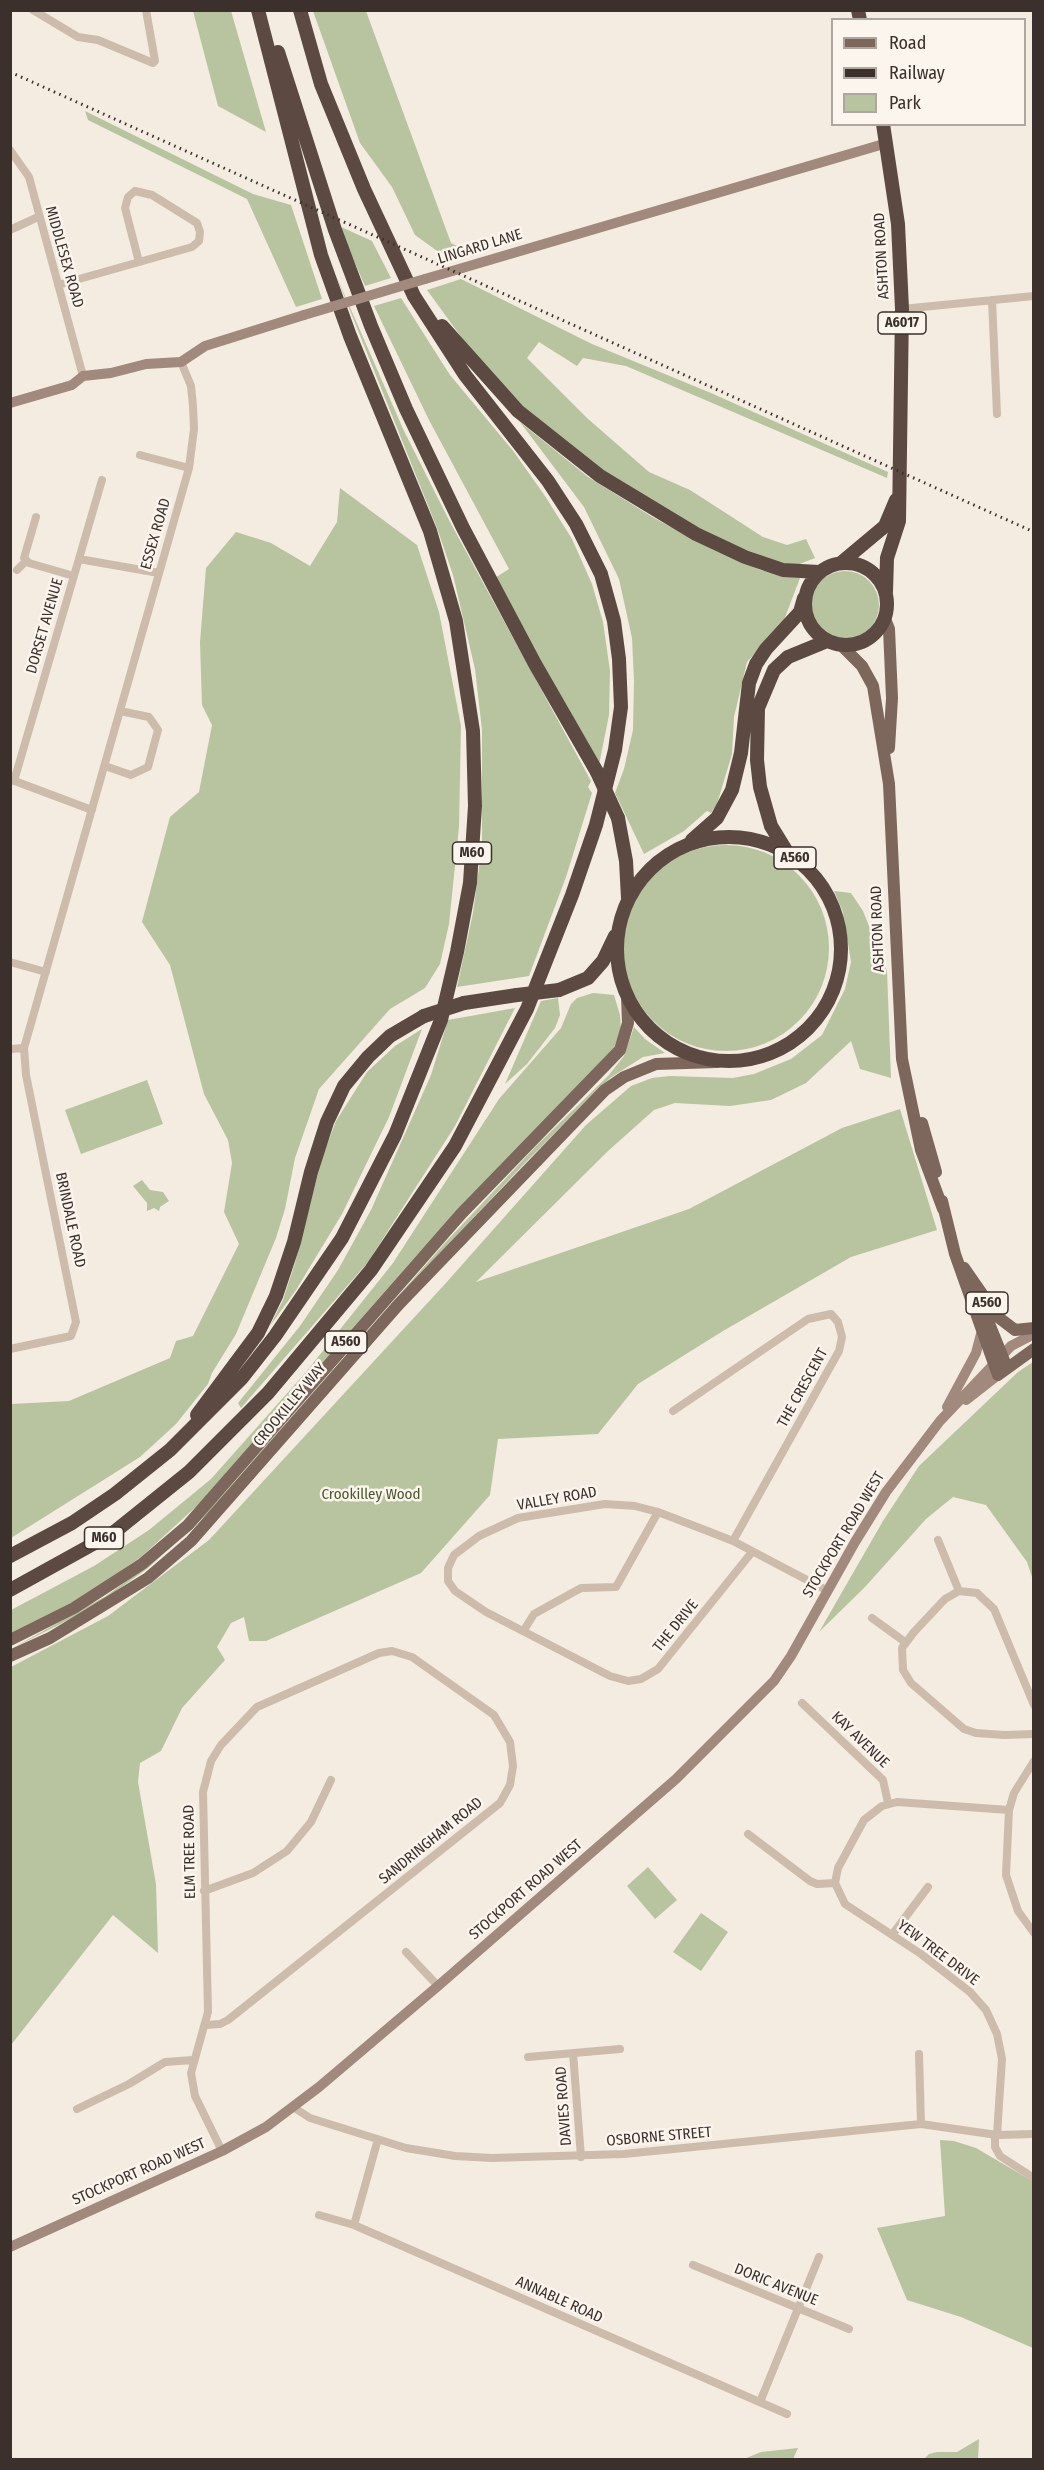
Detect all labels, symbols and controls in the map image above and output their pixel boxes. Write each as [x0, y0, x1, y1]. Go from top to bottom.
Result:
legend [831, 18, 1026, 126]
text: Road [889, 32, 926, 54]
text: Railway [889, 62, 945, 84]
text: Park [889, 92, 921, 114]
street label: MIDDLESEX ROAD [41, 204, 87, 310]
street label: ASHTON ROAD [871, 212, 893, 300]
street label: LINGARD LANE [436, 226, 524, 268]
road number: A6017 [878, 312, 926, 334]
street label: ESSEX ROAD [137, 496, 175, 572]
street label: DORSET AVENUE [23, 576, 67, 676]
road number: M60 [452, 842, 492, 864]
road number: A560 [774, 847, 816, 869]
street label: ASHTON ROAD [867, 885, 889, 973]
street label: BRINDALE ROAD [51, 1171, 89, 1269]
road number: A560 [966, 1292, 1008, 1314]
road number: A560 [325, 1331, 367, 1353]
street label: THE CRESCENT [774, 1345, 832, 1431]
street label: CROOKILLEY WAY [250, 1360, 330, 1450]
street label: STOCKPORT ROAD WEST [799, 1469, 889, 1601]
street label: VALLEY ROAD [516, 1483, 598, 1515]
park label: Crookilley Wood [321, 1486, 421, 1504]
road number: M60 [84, 1527, 124, 1549]
street label: THE DRIVE [649, 1596, 703, 1656]
street label: KAY AVENUE [827, 1708, 893, 1772]
street label: SANDRINGHAM ROAD [376, 1794, 486, 1888]
street label: ELM TREE ROAD [180, 1805, 200, 1899]
street label: STOCKPORT ROAD WEST [466, 1836, 586, 1944]
street label: YEW TREE DRIVE [894, 1916, 982, 1990]
street label: DAVIES ROAD [552, 2066, 576, 2146]
street label: OSBORNE STREET [606, 2123, 712, 2151]
street label: STOCKPORT ROAD WEST [70, 2135, 208, 2209]
street label: DORIC AVENUE [732, 2260, 820, 2310]
street label: ANNABLE ROAD [513, 2273, 605, 2327]

